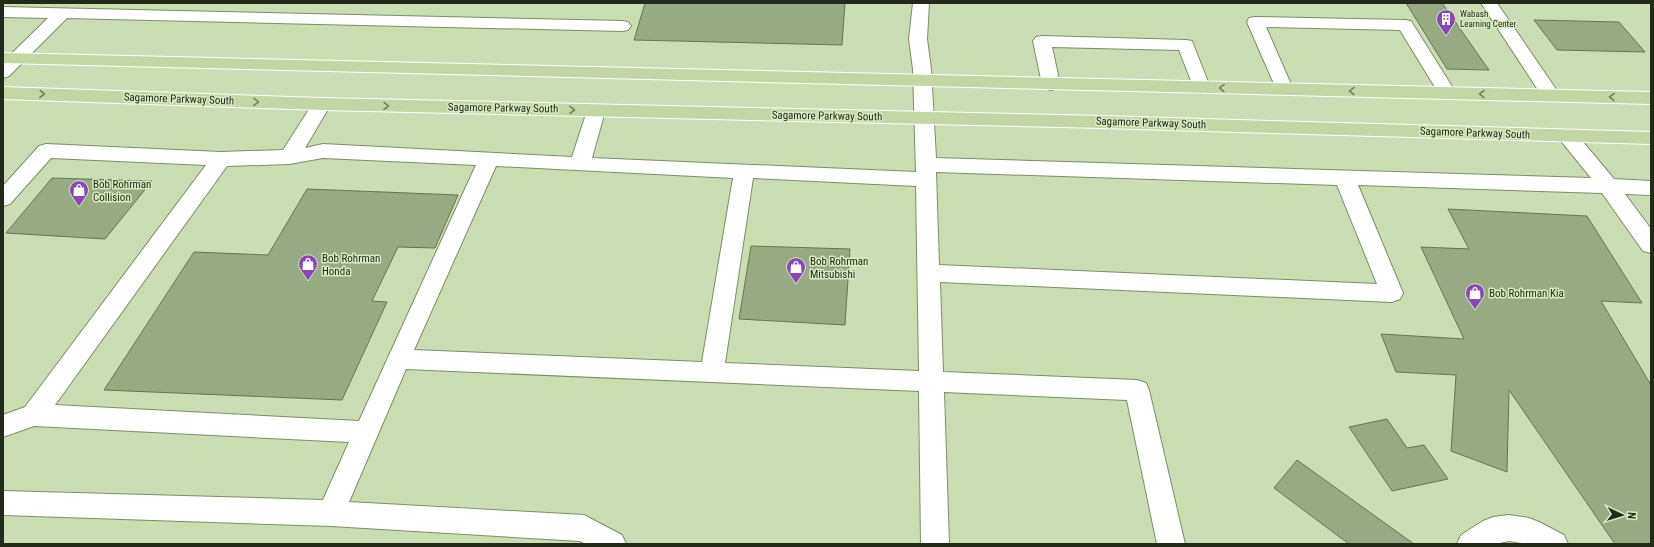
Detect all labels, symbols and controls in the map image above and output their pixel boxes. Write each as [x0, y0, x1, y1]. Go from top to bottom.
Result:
building icon: Wabash Learning Center [1435, 8, 1457, 36]
place label: Wabash Learning Center [1460, 9, 1516, 29]
one-way arrow [1219, 84, 1225, 92]
one-way arrow [1349, 87, 1355, 95]
one-way arrow [39, 90, 45, 99]
one-way arrow [1479, 90, 1485, 98]
street label: Sagamore Parkway South [124, 91, 234, 107]
one-way arrow [1609, 93, 1615, 101]
one-way arrow [253, 98, 259, 106]
street label: Sagamore Parkway South [448, 101, 558, 115]
one-way arrow [383, 102, 389, 110]
one-way arrow [569, 106, 575, 114]
street label: Sagamore Parkway South [772, 109, 882, 123]
street label: Sagamore Parkway South [1096, 115, 1206, 131]
street label: Sagamore Parkway South [1420, 125, 1530, 141]
place label: Bob Rohrman Collision [93, 178, 151, 204]
shop icon: Bob Rohrman Collision [68, 179, 90, 207]
place label: Bob Rohrman Honda [322, 252, 380, 278]
shop icon: Bob Rohrman Honda [297, 253, 319, 281]
place label: Bob Rohrman Mitsubishi [810, 255, 868, 281]
shop icon: Bob Rohrman Mitsubishi [785, 256, 807, 284]
shop icon: Bob Rohrman Kia [1464, 282, 1486, 310]
place label: Bob Rohrman Kia [1489, 287, 1564, 300]
north arrow [1602, 495, 1642, 535]
text: N [1625, 512, 1638, 520]

